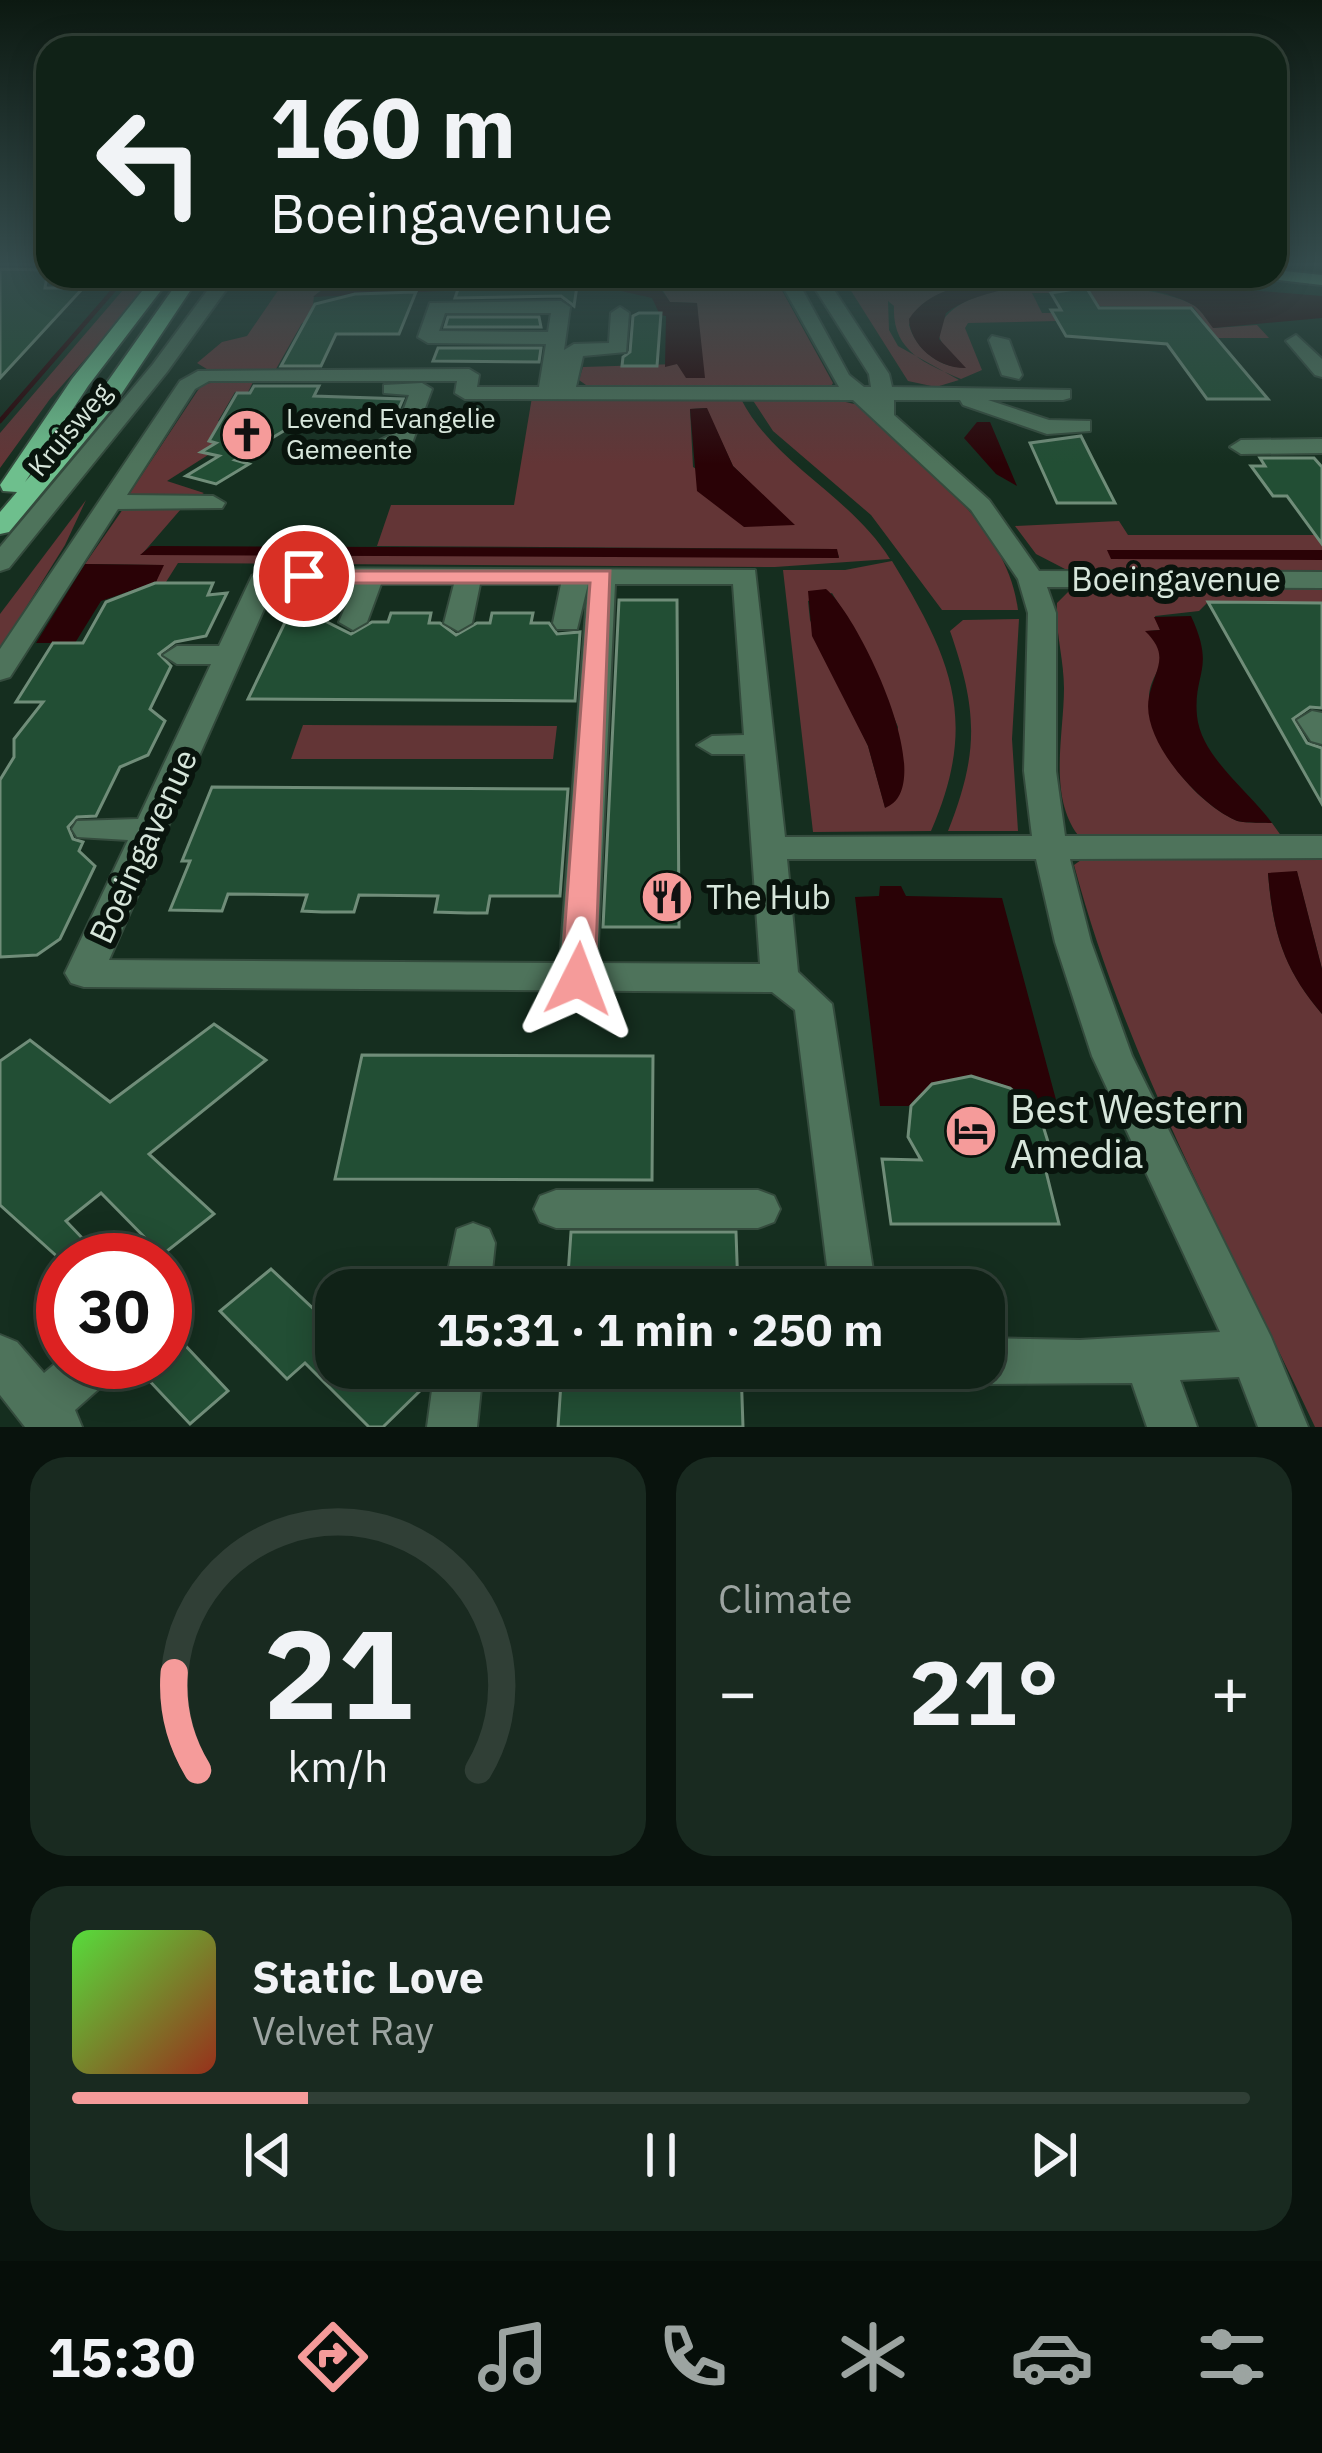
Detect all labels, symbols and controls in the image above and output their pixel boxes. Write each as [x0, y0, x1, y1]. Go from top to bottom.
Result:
text: 160 m [270, 72, 516, 181]
icon: left [72, 84, 228, 240]
text: Boeingavenue [270, 178, 613, 248]
street label: Kruisweg [20, 375, 119, 483]
place label: Levend Evangelie Gemeente [286, 400, 496, 466]
church icon: Levend Evangelie Gemeente [219, 407, 275, 463]
pin [253, 525, 355, 627]
icon: arrive [271, 543, 337, 609]
street label: Boeingavenue [1071, 557, 1281, 600]
street label: Boeingavenue [79, 742, 206, 950]
restaurant icon: The Hub [639, 869, 695, 925]
place label: The Hub [706, 875, 831, 918]
position arrow [515, 916, 641, 1042]
place label: Best Western Amedia [1010, 1083, 1244, 1179]
hotel icon: Best Western Amedia [943, 1103, 999, 1159]
speed limit sign: 30 [36, 1233, 192, 1389]
text: 15:31 · 1 min · 250 m [437, 1300, 883, 1358]
text: Climate [718, 1573, 852, 1624]
text: 21 [263, 1591, 413, 1753]
text: 21° [909, 1633, 1059, 1750]
text: − [718, 1648, 758, 1734]
text: + [1210, 1648, 1250, 1734]
text: km/h [288, 1737, 388, 1793]
text: Static Love [252, 1947, 484, 2005]
text: Velvet Ray [252, 2005, 434, 2056]
icon: previous [235, 2122, 301, 2188]
icon: pause [628, 2122, 694, 2188]
icon: next [1021, 2122, 1087, 2188]
icon: directions [291, 2315, 375, 2399]
icon: music [471, 2315, 555, 2399]
icon: phone [651, 2315, 735, 2399]
icon: climate [831, 2315, 915, 2399]
icon: car [1010, 2315, 1094, 2399]
icon: filters [1190, 2315, 1274, 2399]
text: 15:30 [48, 2322, 195, 2392]

